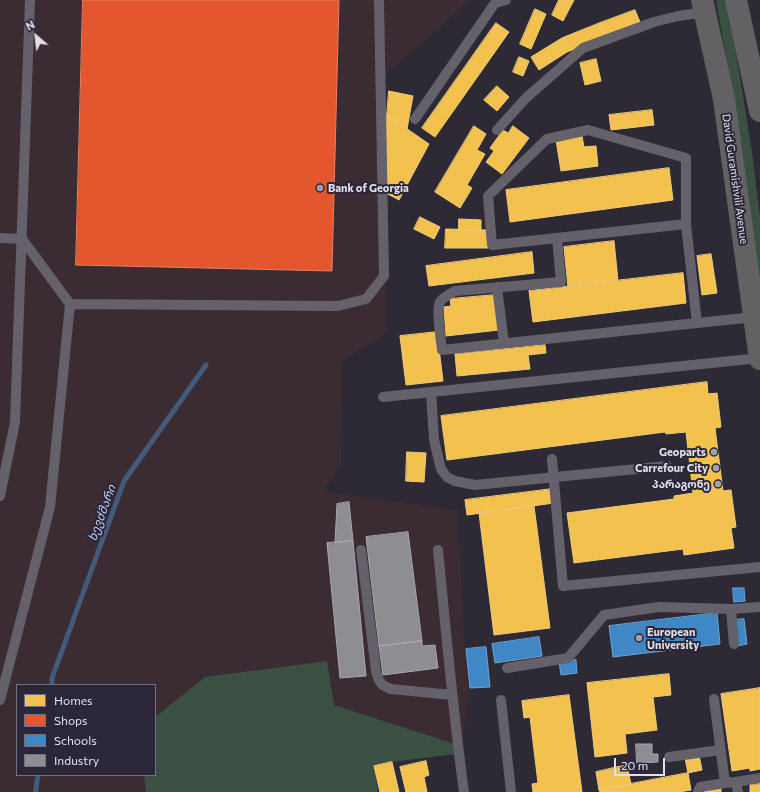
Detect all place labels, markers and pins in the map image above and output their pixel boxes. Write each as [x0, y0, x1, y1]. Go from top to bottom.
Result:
place label: Bank of Georgia [328, 181, 409, 195]
marker: Bank of Georgia [315, 183, 325, 193]
place label: Geoparts [659, 445, 706, 459]
marker: Geoparts [709, 447, 719, 457]
place label: Carrefour City [635, 461, 708, 475]
marker: Carrefour City [711, 463, 721, 473]
place label: პარაგონე [652, 477, 710, 491]
marker: პარაგონე [713, 479, 723, 489]
place label: European University [647, 625, 699, 651]
marker: European University [634, 633, 644, 643]

